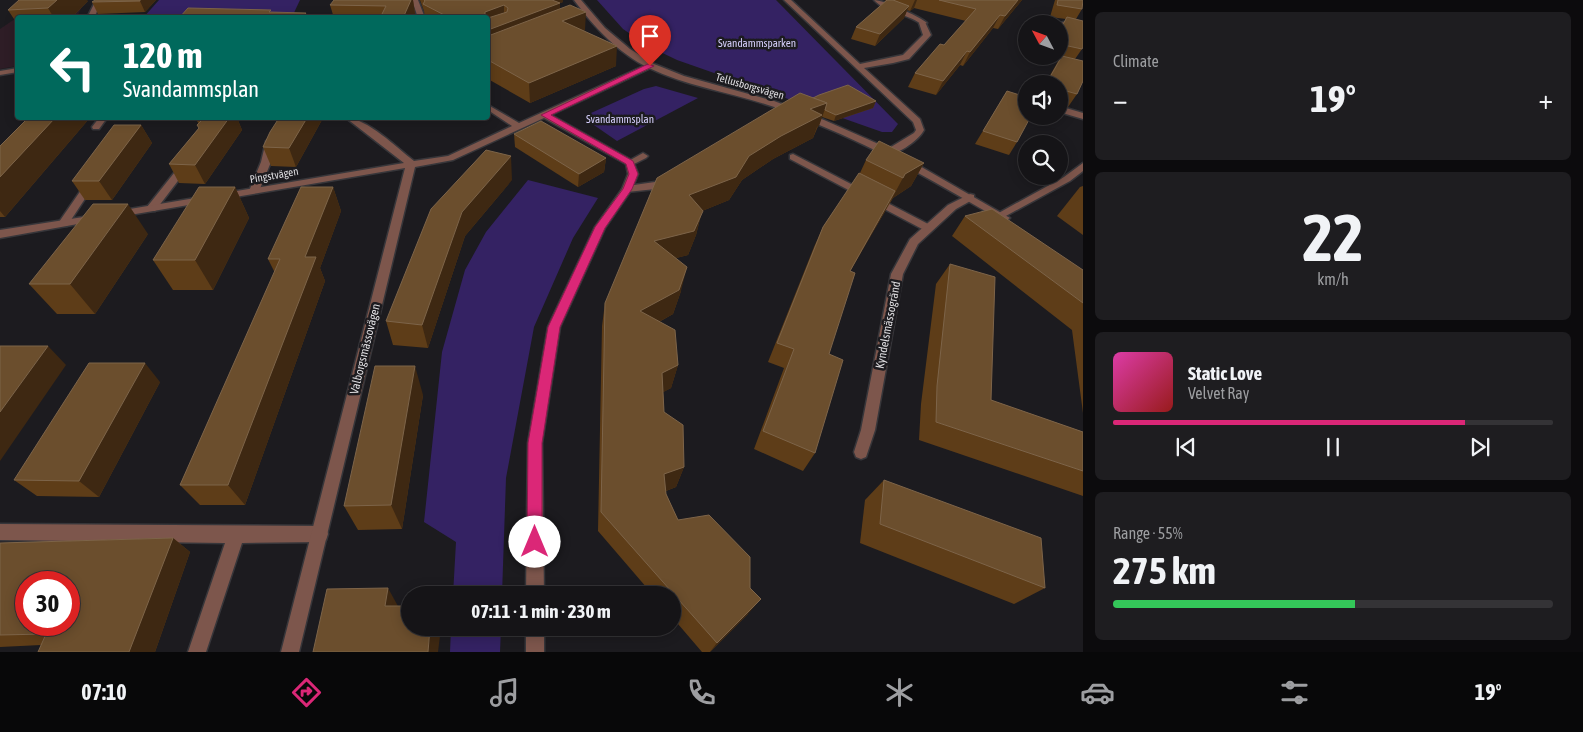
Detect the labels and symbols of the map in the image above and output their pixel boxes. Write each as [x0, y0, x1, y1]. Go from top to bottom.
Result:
pin [629, 15, 671, 66]
north arrow [1018, 15, 1068, 65]
park label: Svandammsparken [718, 37, 796, 49]
street label: Tellusborgsvägen [714, 71, 786, 101]
park label: Svandammsplan [586, 113, 654, 125]
street label: Pingstvägen [249, 165, 299, 185]
street label: Kyndelsmässogränd [873, 280, 903, 370]
street label: Valborgsmässovägen [347, 302, 383, 396]
position arrow [508, 515, 560, 567]
speed limit sign: 30 [15, 571, 80, 636]

